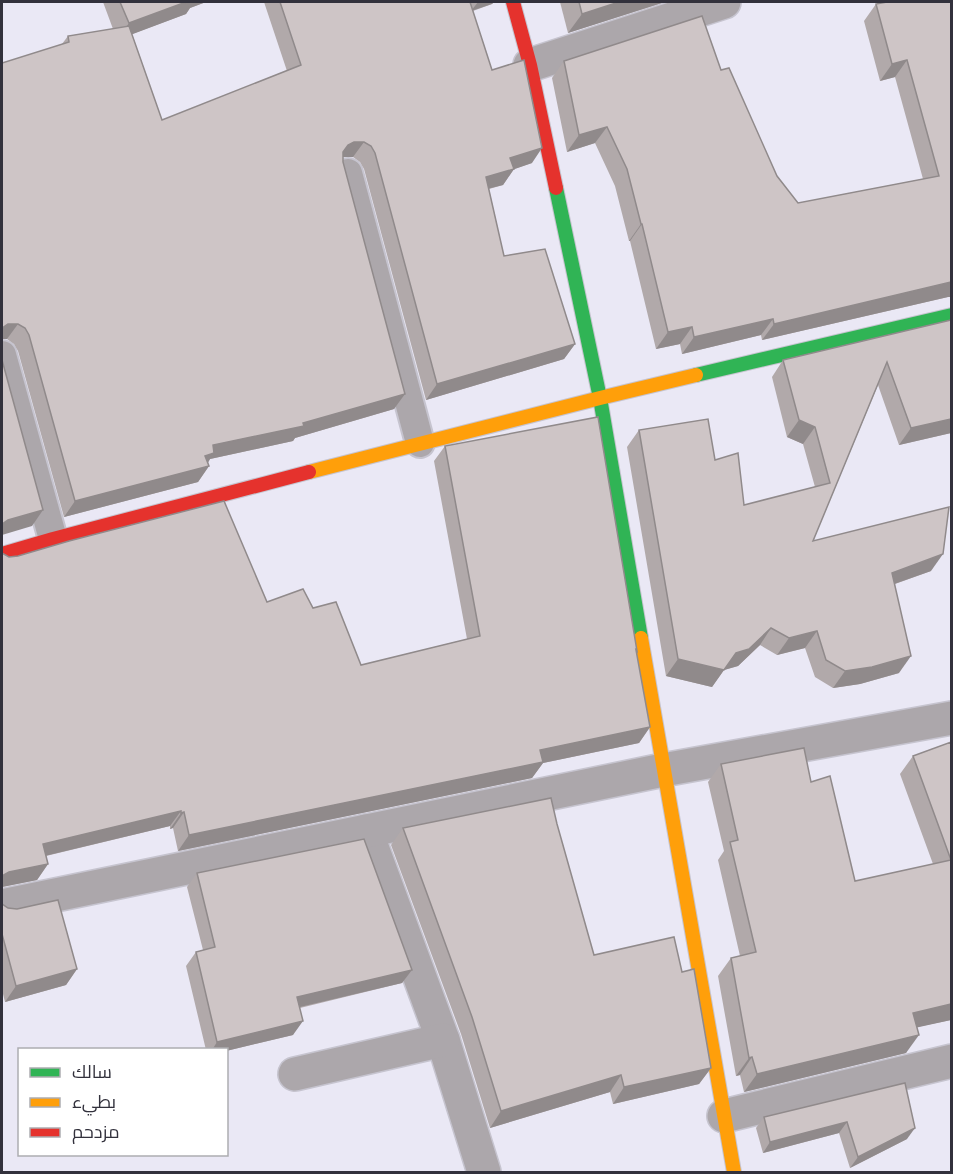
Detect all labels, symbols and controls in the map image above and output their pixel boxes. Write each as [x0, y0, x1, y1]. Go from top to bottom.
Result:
legend [18, 1048, 228, 1156]
text: سالك [72, 1058, 112, 1085]
text: بطيء [72, 1088, 116, 1116]
text: مزدحم [72, 1118, 120, 1145]

